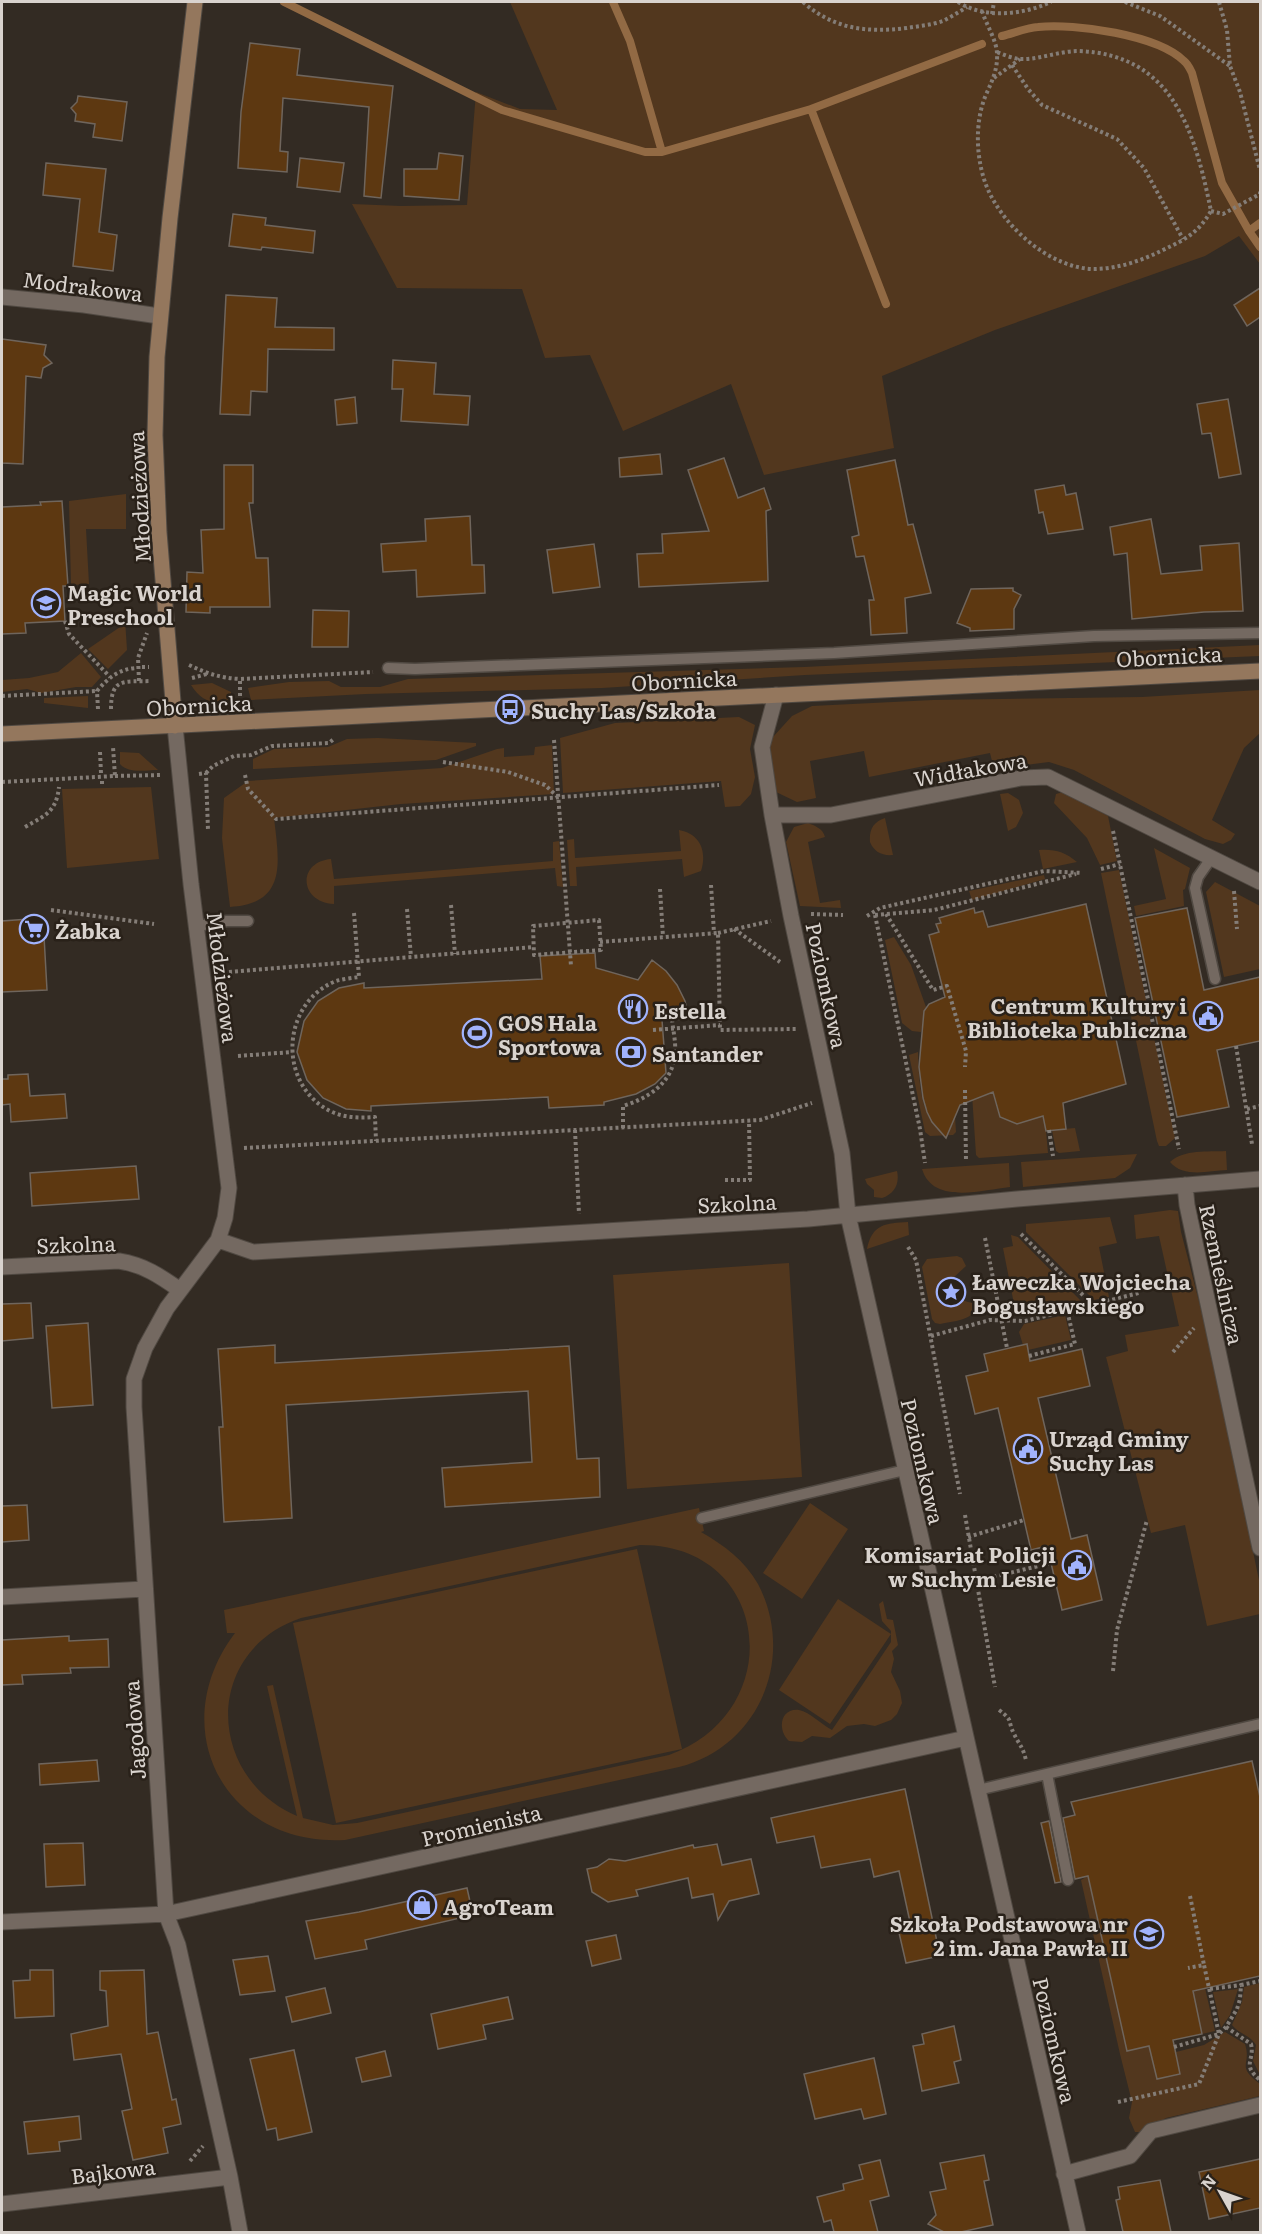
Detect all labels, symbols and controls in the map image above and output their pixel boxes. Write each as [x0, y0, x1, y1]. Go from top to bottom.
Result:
street label: Modrakowa [21, 262, 146, 308]
street label: Młodzieżowa [119, 430, 157, 564]
place label: Magic World Preschool [67, 576, 203, 631]
school or university icon: Magic World Preschool [30, 587, 62, 619]
street label: Obornicka [1115, 637, 1223, 673]
street label: Obornicka [630, 661, 738, 697]
street label: Obornicka [145, 686, 253, 722]
bus stop icon: Suchy Las/Szkoła [494, 693, 526, 725]
place label: Suchy Las/Szkoła [531, 694, 717, 725]
street label: Widłakowa [911, 743, 1030, 793]
street label: Młodzieżowa [201, 910, 248, 1045]
supermarket icon: Żabka [18, 913, 50, 945]
place label: Żabka [55, 914, 122, 945]
street label: Poziomkowa [799, 919, 857, 1052]
place label: Centrum Kultury i Biblioteka Publiczna [967, 989, 1188, 1044]
restaurant icon: Estella [617, 993, 649, 1025]
place label: Estella [654, 994, 727, 1025]
public building icon: Centrum Kultury i Biblioteka Publiczna [1192, 1000, 1224, 1032]
place label: GOS Hala Sportowa [498, 1006, 602, 1061]
sports icon: GOS Hala Sportowa [461, 1017, 493, 1049]
bank icon: Santander [615, 1036, 647, 1068]
place label: Santander [652, 1037, 763, 1068]
street label: Szkolna [696, 1184, 778, 1220]
street label: Rzemieślnicza [1193, 1201, 1253, 1348]
street label: Szkolna [36, 1226, 117, 1260]
place label: Ławeczka Wojciecha Bogusławskiego [972, 1265, 1192, 1320]
place icon: Ławeczka Wojciecha Bogusławskiego [935, 1276, 967, 1308]
street label: Poziomkowa [894, 1395, 954, 1528]
place label: Urząd Gminy Suchy Las [1049, 1422, 1189, 1477]
public building icon: Urząd Gminy Suchy Las [1012, 1433, 1044, 1465]
place label: Komisariat Policji w Suchym Lesie [864, 1538, 1056, 1593]
public building icon: Komisariat Policji w Suchym Lesie [1061, 1549, 1093, 1581]
street label: Jagodowa [114, 1679, 152, 1781]
street label: Promienista [418, 1795, 545, 1853]
shop icon: AgroTeam [406, 1889, 438, 1921]
place label: AgroTeam [443, 1890, 554, 1921]
place label: Szkoła Podstawowa nr 2 im. Jana Pawła II [890, 1907, 1129, 1962]
school or university icon: Szkoła Podstawowa nr 2 im. Jana Pawła II [1133, 1918, 1165, 1950]
street label: Poziomkowa [1026, 1974, 1086, 2107]
street label: Bajkowa [69, 2149, 158, 2191]
north arrow [1190, 2162, 1250, 2222]
text: N [1194, 2169, 1221, 2195]

